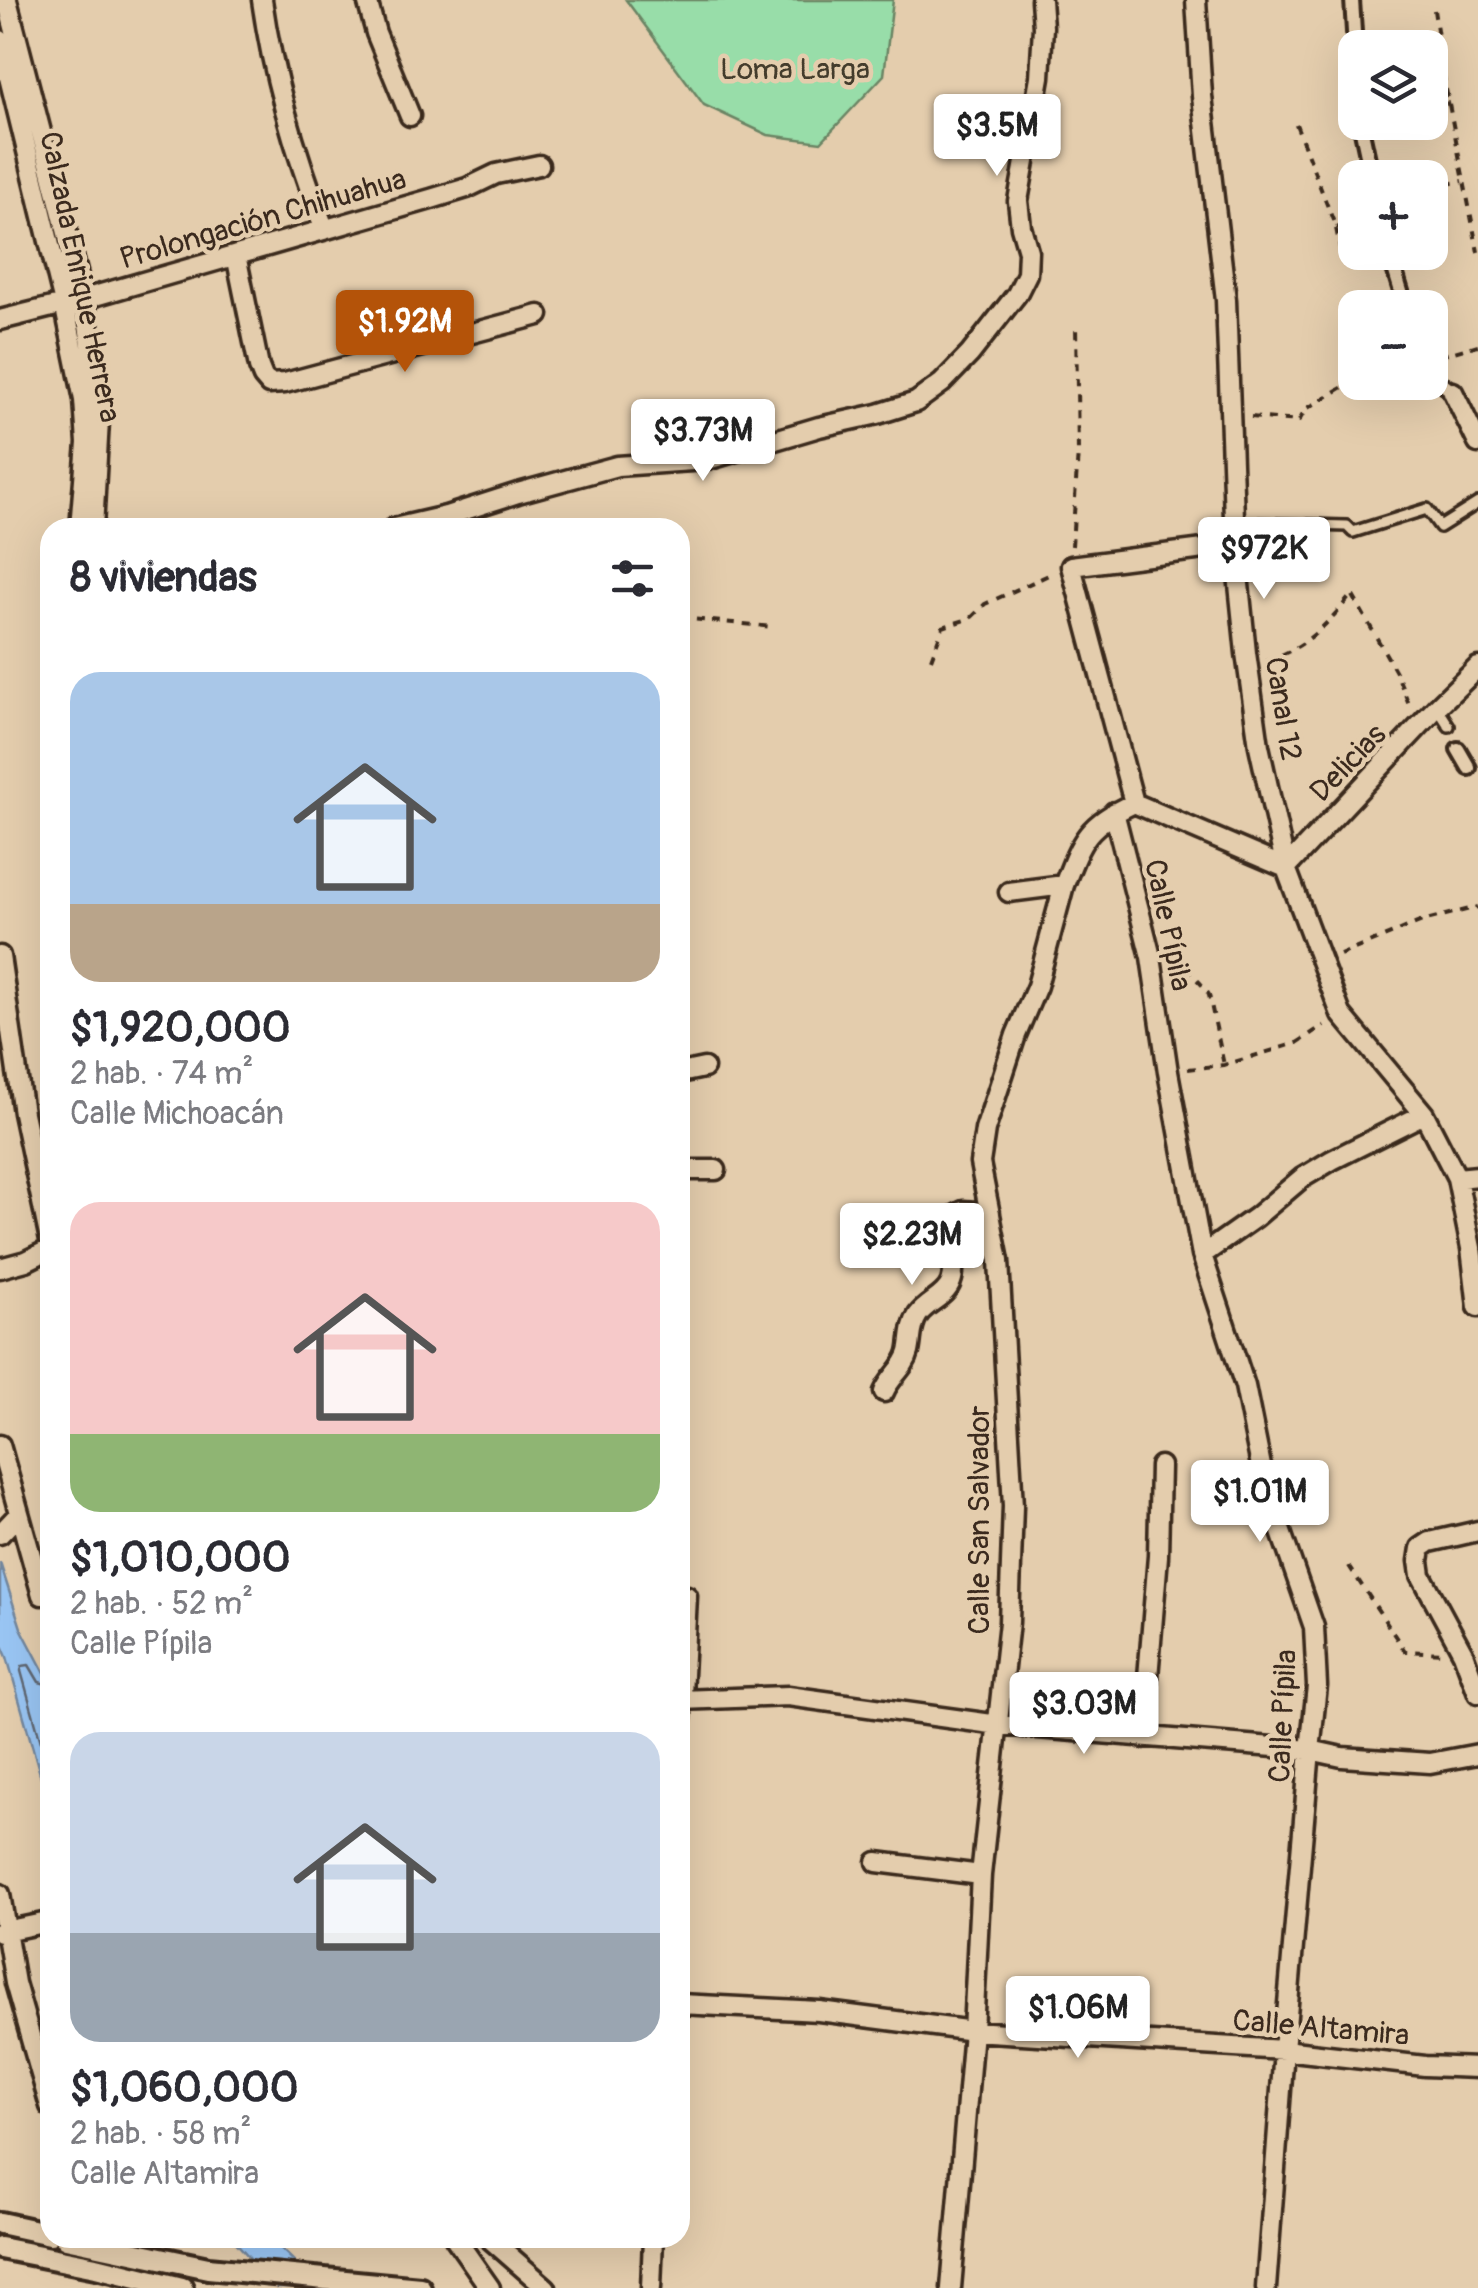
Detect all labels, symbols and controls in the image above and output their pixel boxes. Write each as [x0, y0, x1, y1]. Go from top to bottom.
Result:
map controls [1338, 30, 1448, 400]
button: layers [1338, 30, 1448, 140]
park label: Loma Larga [720, 51, 870, 88]
pin: $3.5M [927, 94, 1067, 179]
text: $3.5M [956, 106, 1038, 146]
street label: Calzada Enrique Herrera [31, 128, 129, 426]
street label: Prolongación Chihuahua [116, 160, 410, 278]
button: + [1338, 160, 1448, 270]
pin: $1.92M [324, 290, 486, 375]
button: − [1338, 290, 1448, 400]
text: $1.92M [358, 302, 452, 342]
pin: $3.73M [622, 399, 784, 484]
text: $3.73M [653, 411, 753, 451]
pin: $972K [1194, 517, 1334, 602]
text: $972K [1220, 529, 1308, 569]
icon: filters [605, 551, 660, 606]
text: 8 viviendas [70, 552, 257, 604]
street label: Canal 12 [1257, 654, 1309, 764]
street label: Delicias [1302, 716, 1394, 810]
icon: home [275, 737, 455, 917]
street label: Calle Pípila [1136, 856, 1200, 994]
text: $1,920,000 [70, 1002, 290, 1054]
text: 2 hab. · 74 m² [70, 1054, 253, 1094]
text: Calle Michoacán [70, 1094, 284, 1134]
pin: $2.23M [831, 1203, 993, 1288]
text: $2.23M [862, 1215, 962, 1255]
icon: home [275, 1267, 455, 1447]
street label: Calle San Salvador [961, 1405, 998, 1635]
pin: $1.01M [1179, 1460, 1341, 1545]
text: $1.01M [1213, 1472, 1307, 1512]
text: $1,010,000 [70, 1532, 290, 1584]
text: 2 hab. · 52 m² [70, 1584, 253, 1624]
text: Calle Pípila [70, 1624, 213, 1664]
street label: Calle Pípila [1261, 1648, 1305, 1784]
pin: $3.03M [1003, 1672, 1165, 1757]
text: $3.03M [1032, 1684, 1136, 1724]
icon: home [275, 1797, 455, 1977]
pin: $1.06M [997, 1976, 1159, 2061]
text: $1.06M [1028, 1988, 1128, 2028]
street label: Calle Altamira [1231, 2002, 1411, 2054]
text: $1,060,000 [70, 2062, 298, 2114]
text: 2 hab. · 58 m² [70, 2114, 251, 2154]
text: Calle Altamira [70, 2154, 259, 2194]

